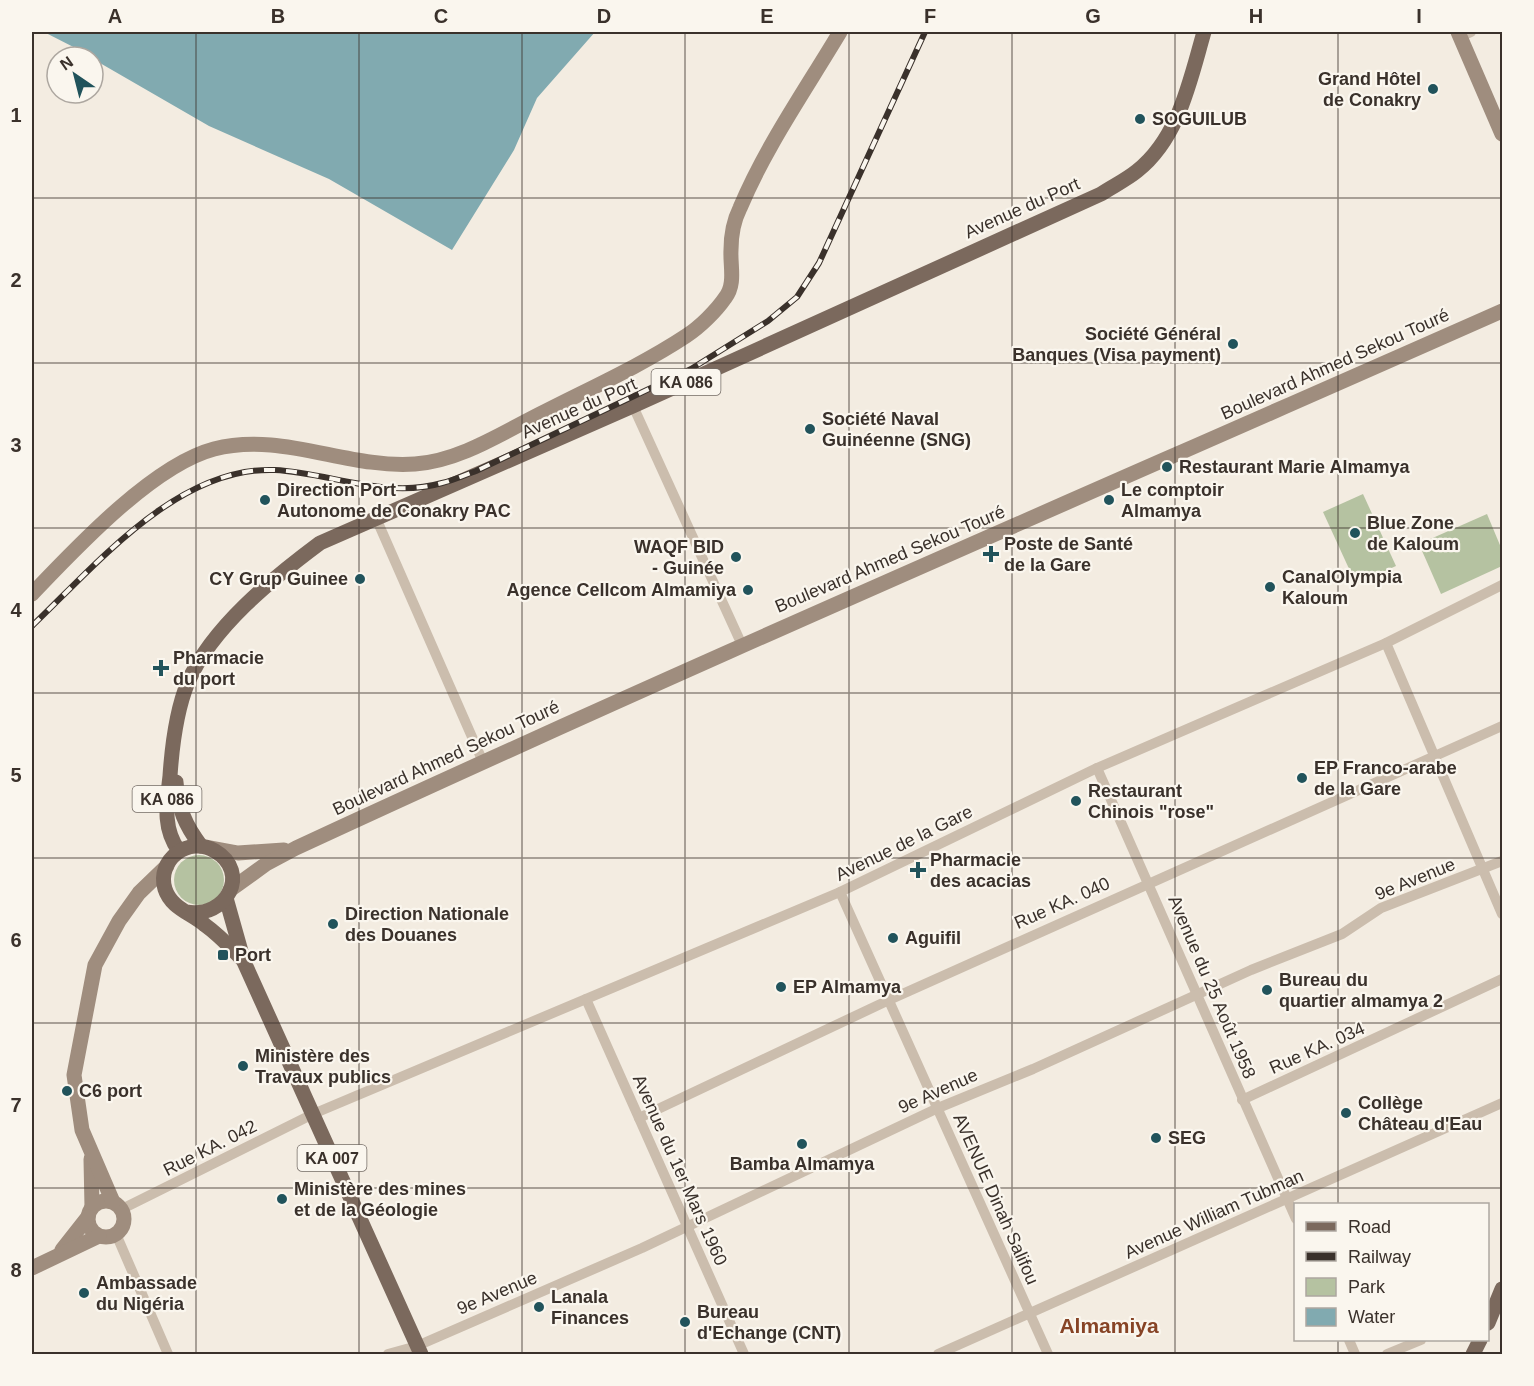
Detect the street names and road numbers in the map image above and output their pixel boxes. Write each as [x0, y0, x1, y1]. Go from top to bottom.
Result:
street label: Avenue du Port [961, 174, 1083, 242]
street label: Boulevard Ahmed Sekou Touré [1218, 304, 1452, 424]
road number: KA 086 [652, 369, 720, 395]
street label: Avenue du Port [518, 374, 640, 442]
street label: Boulevard Ahmed Sekou Touré [772, 501, 1008, 617]
street label: Boulevard Ahmed Sekou Touré [329, 697, 563, 819]
road number: KA 086 [132, 786, 201, 812]
street label: Avenue de la Gare [832, 801, 976, 885]
street label: 9e Avenue [1372, 854, 1458, 904]
street label: Rue KA. 040 [1011, 873, 1113, 933]
street label: Avenue du 25 Août 1958 [1164, 892, 1260, 1082]
street label: Rue KA. 034 [1266, 1018, 1368, 1078]
street label: 9e Avenue [895, 1065, 981, 1117]
street label: Avenue du 1er Mars 1960 [629, 1071, 731, 1269]
street label: AVENUE Dinah Salifou [949, 1111, 1043, 1287]
street label: Rue KA. 042 [160, 1116, 260, 1180]
road number: KA 007 [298, 1145, 366, 1171]
street label: Avenue William Tubman [1121, 1165, 1307, 1263]
street label: 9e Avenue [454, 1267, 540, 1319]

